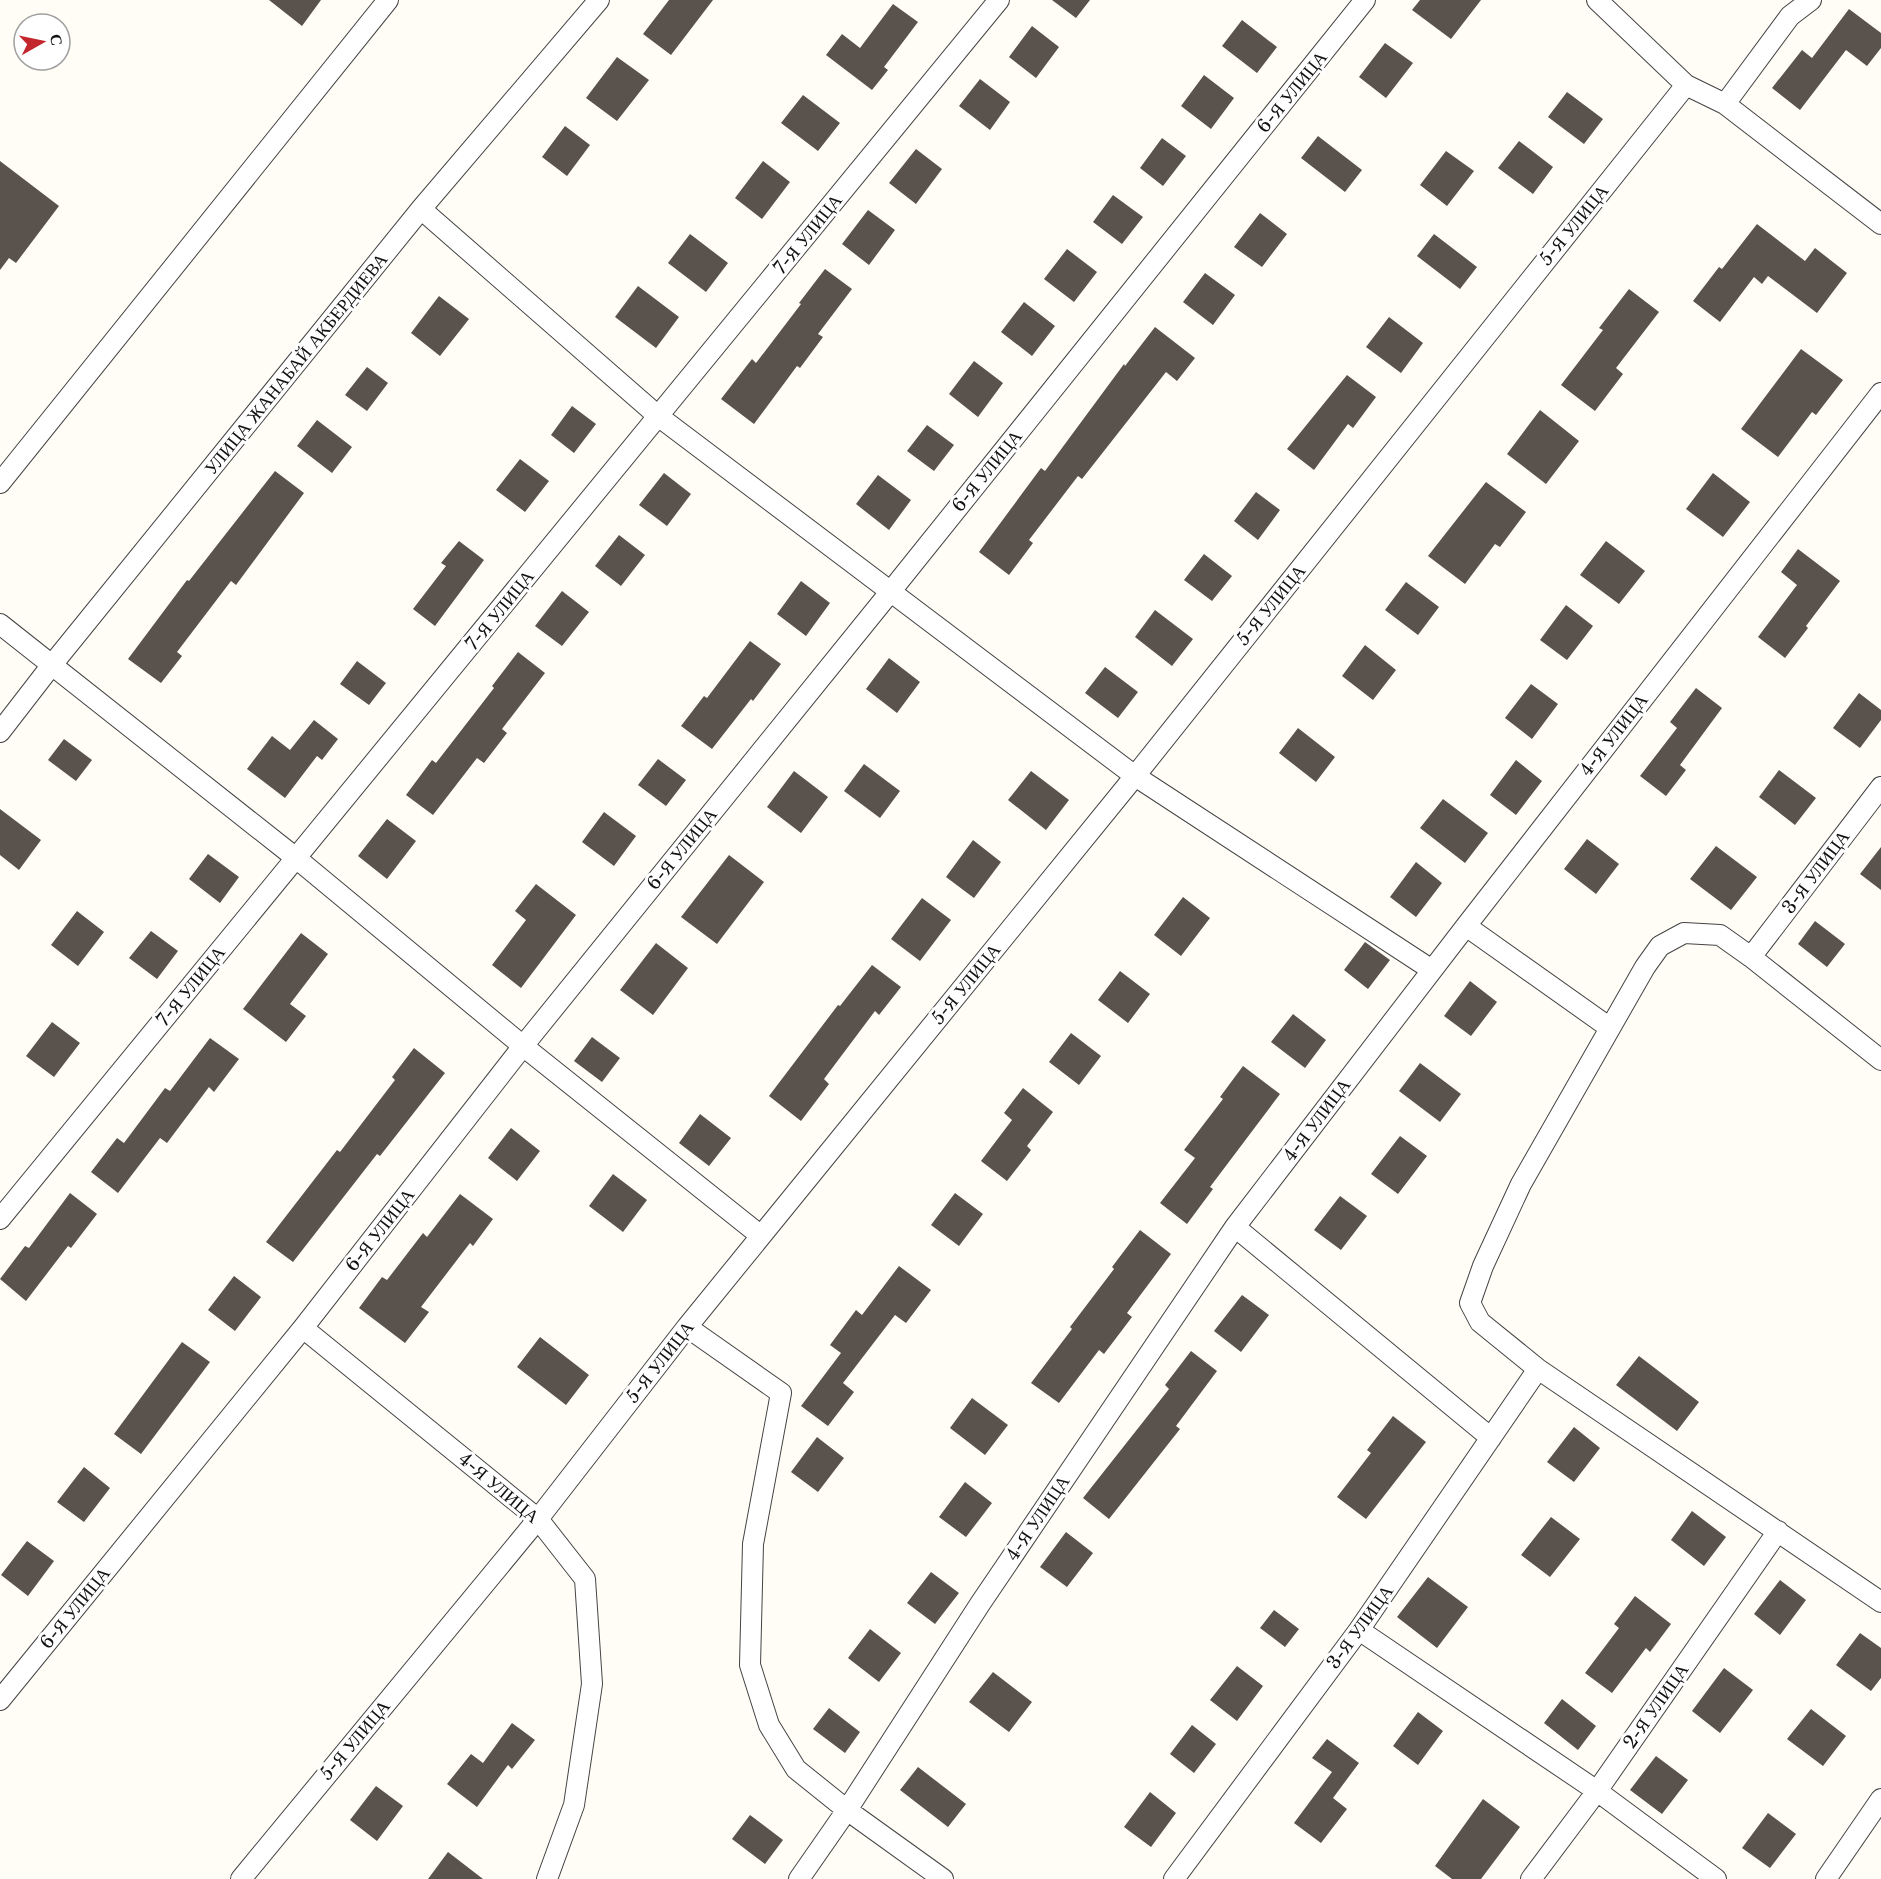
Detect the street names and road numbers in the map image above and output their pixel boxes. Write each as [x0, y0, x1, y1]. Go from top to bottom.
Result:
street label: 6-Я УЛИЦА [1252, 47, 1332, 137]
street label: 5-Я УЛИЦА [1535, 180, 1613, 270]
street label: 7-Я УЛИЦА [769, 190, 847, 278]
street label: УЛИЦА ЖАНАБАЙ АКБЕРДИЕВА [200, 249, 392, 479]
street label: 6-Я УЛИЦА [947, 426, 1027, 516]
street label: 5-Я УЛИЦА [1232, 560, 1310, 650]
street label: 7-Я УЛИЦА [461, 566, 539, 654]
street label: 4-Я УЛИЦА [1575, 690, 1653, 780]
street label: 6-Я УЛИЦА [642, 804, 722, 894]
street label: 3-Я УЛИЦА [1778, 826, 1854, 918]
street label: 5-Я УЛИЦА [927, 939, 1005, 1029]
street label: 7-Я УЛИЦА [152, 942, 230, 1030]
street label: 4-Я УЛИЦА [1279, 1074, 1355, 1166]
street label: 6-Я УЛИЦА [341, 1184, 419, 1276]
street label: 5-Я УЛИЦА [621, 1317, 699, 1407]
street label: 4-Я УЛИЦА [454, 1448, 544, 1528]
street label: 4-Я УЛИЦА [1001, 1471, 1075, 1565]
street label: 6-Я УЛИЦА [35, 1563, 115, 1653]
street label: 3-Я УЛИЦА [1322, 1581, 1398, 1673]
street label: 2-Я УЛИЦА [1619, 1659, 1693, 1753]
street label: 5-Я УЛИЦА [315, 1696, 395, 1784]

